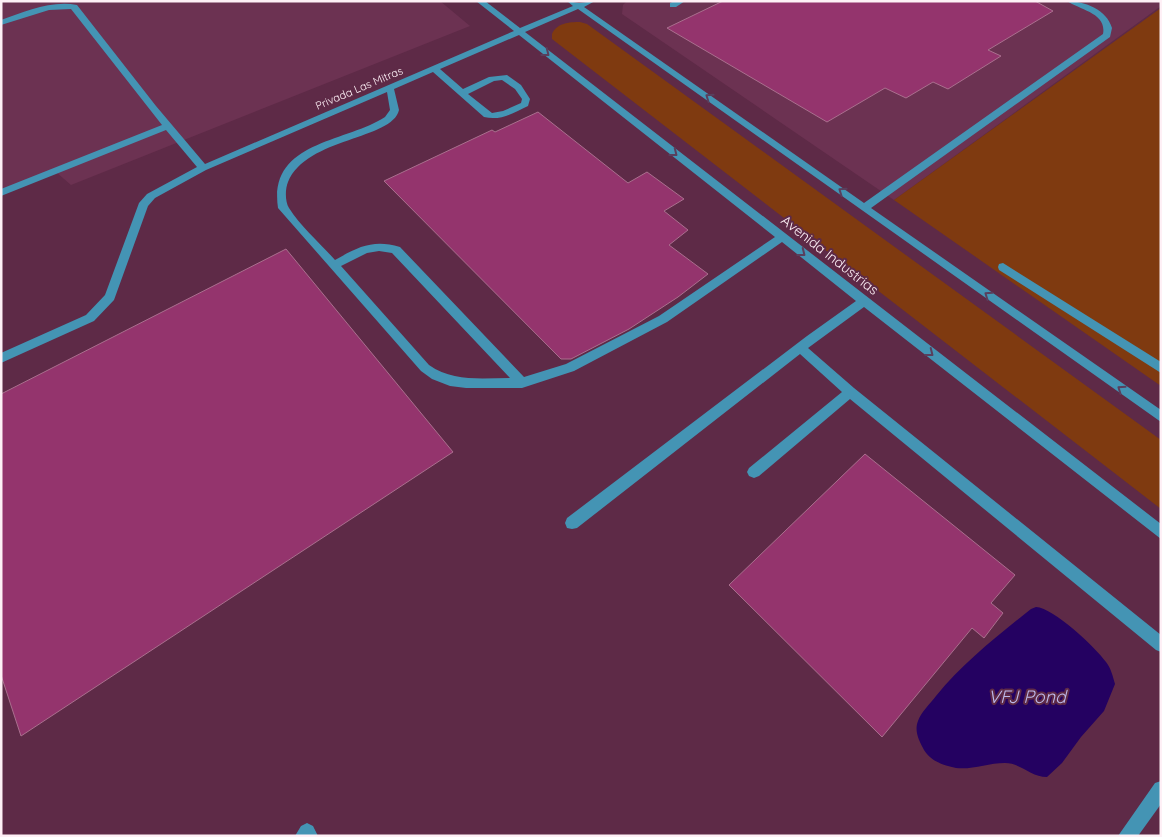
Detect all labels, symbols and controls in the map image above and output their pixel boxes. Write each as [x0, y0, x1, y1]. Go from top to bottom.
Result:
one-way arrow [540, 47, 550, 56]
street label: Privada Las Mitras [313, 63, 405, 113]
one-way arrow [705, 94, 714, 103]
one-way arrow [668, 147, 678, 156]
one-way arrow [838, 188, 847, 197]
street label: Avenida Industrias [778, 211, 882, 299]
one-way arrow [796, 247, 806, 256]
one-way arrow [985, 292, 994, 301]
one-way arrow [924, 347, 934, 356]
one-way arrow [1117, 386, 1127, 395]
water label: VFJ Pond [988, 685, 1068, 708]

